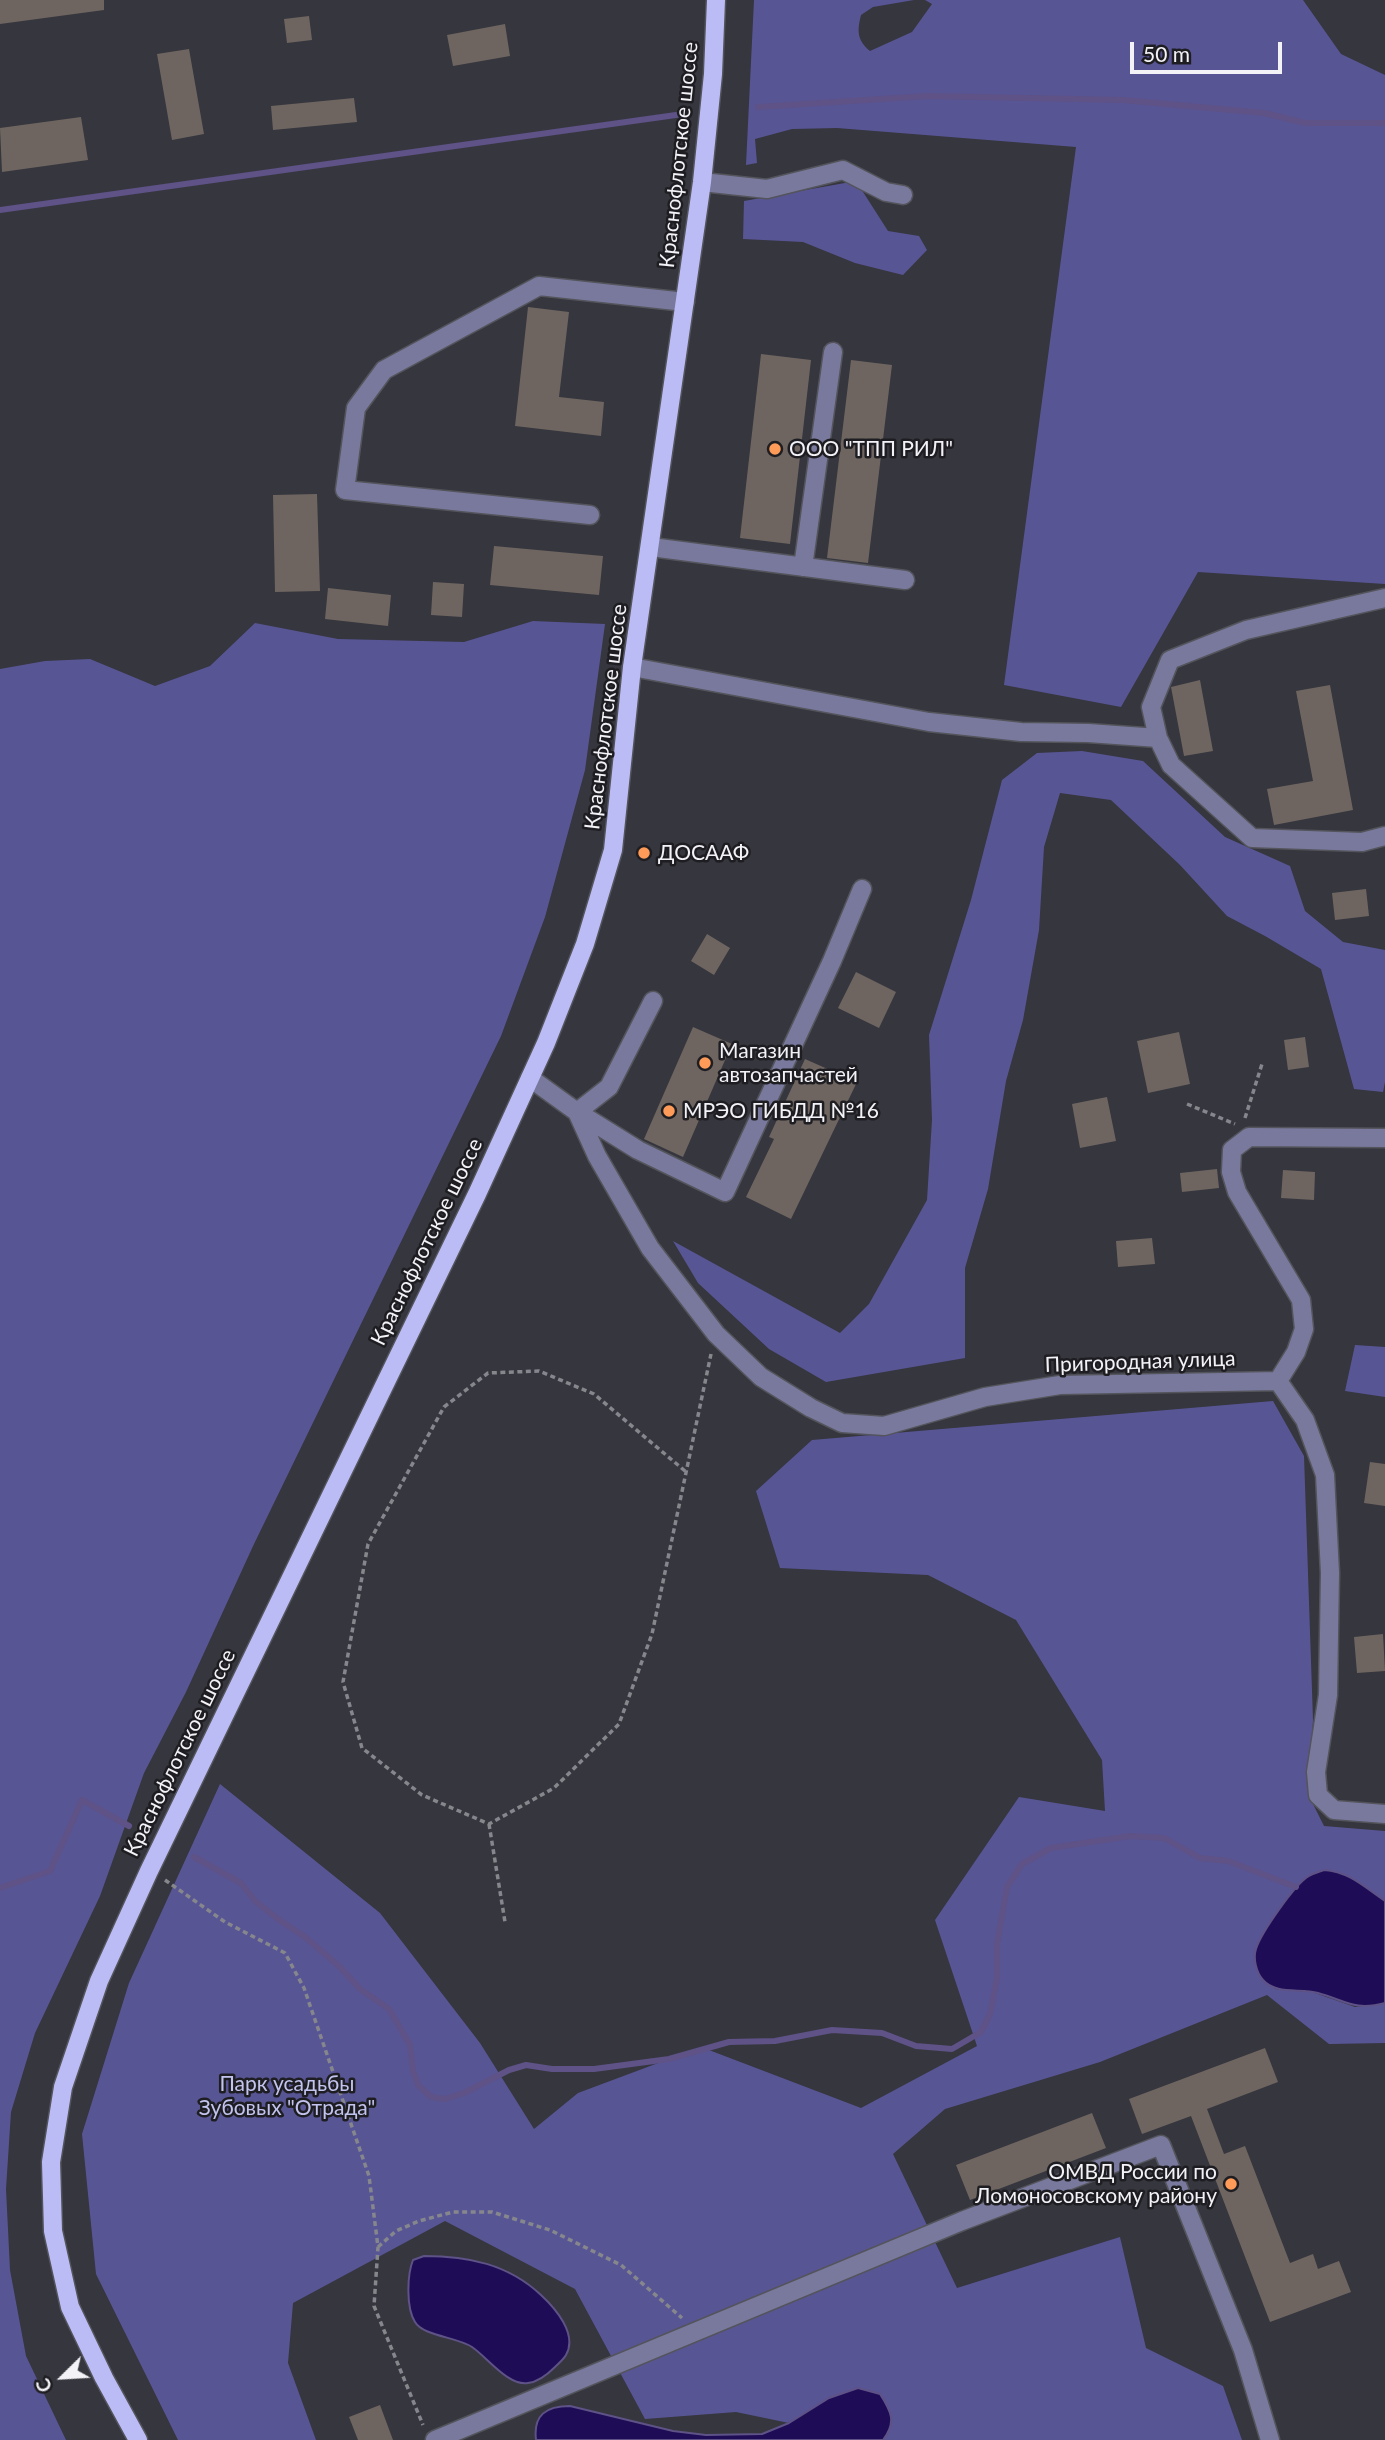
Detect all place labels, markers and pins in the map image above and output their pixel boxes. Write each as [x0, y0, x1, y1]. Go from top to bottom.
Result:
place label: ООО "ТПП РИЛ" [789, 436, 953, 462]
marker: ООО "ТПП РИЛ" [767, 441, 783, 457]
place label: ДОСААФ [658, 840, 749, 866]
marker: ДОСААФ [636, 845, 652, 861]
place label: Магазин автозапчастей [719, 1038, 858, 1088]
marker: Магазин автозапчастей [697, 1055, 713, 1071]
place label: МРЭО ГИБДД №16 [683, 1098, 879, 1124]
marker: МРЭО ГИБДД №16 [661, 1103, 677, 1119]
place label: ОМВД России по Ломоносовскому району [975, 2159, 1217, 2209]
marker: ОМВД России по Ломоносовскому району [1223, 2176, 1239, 2192]

